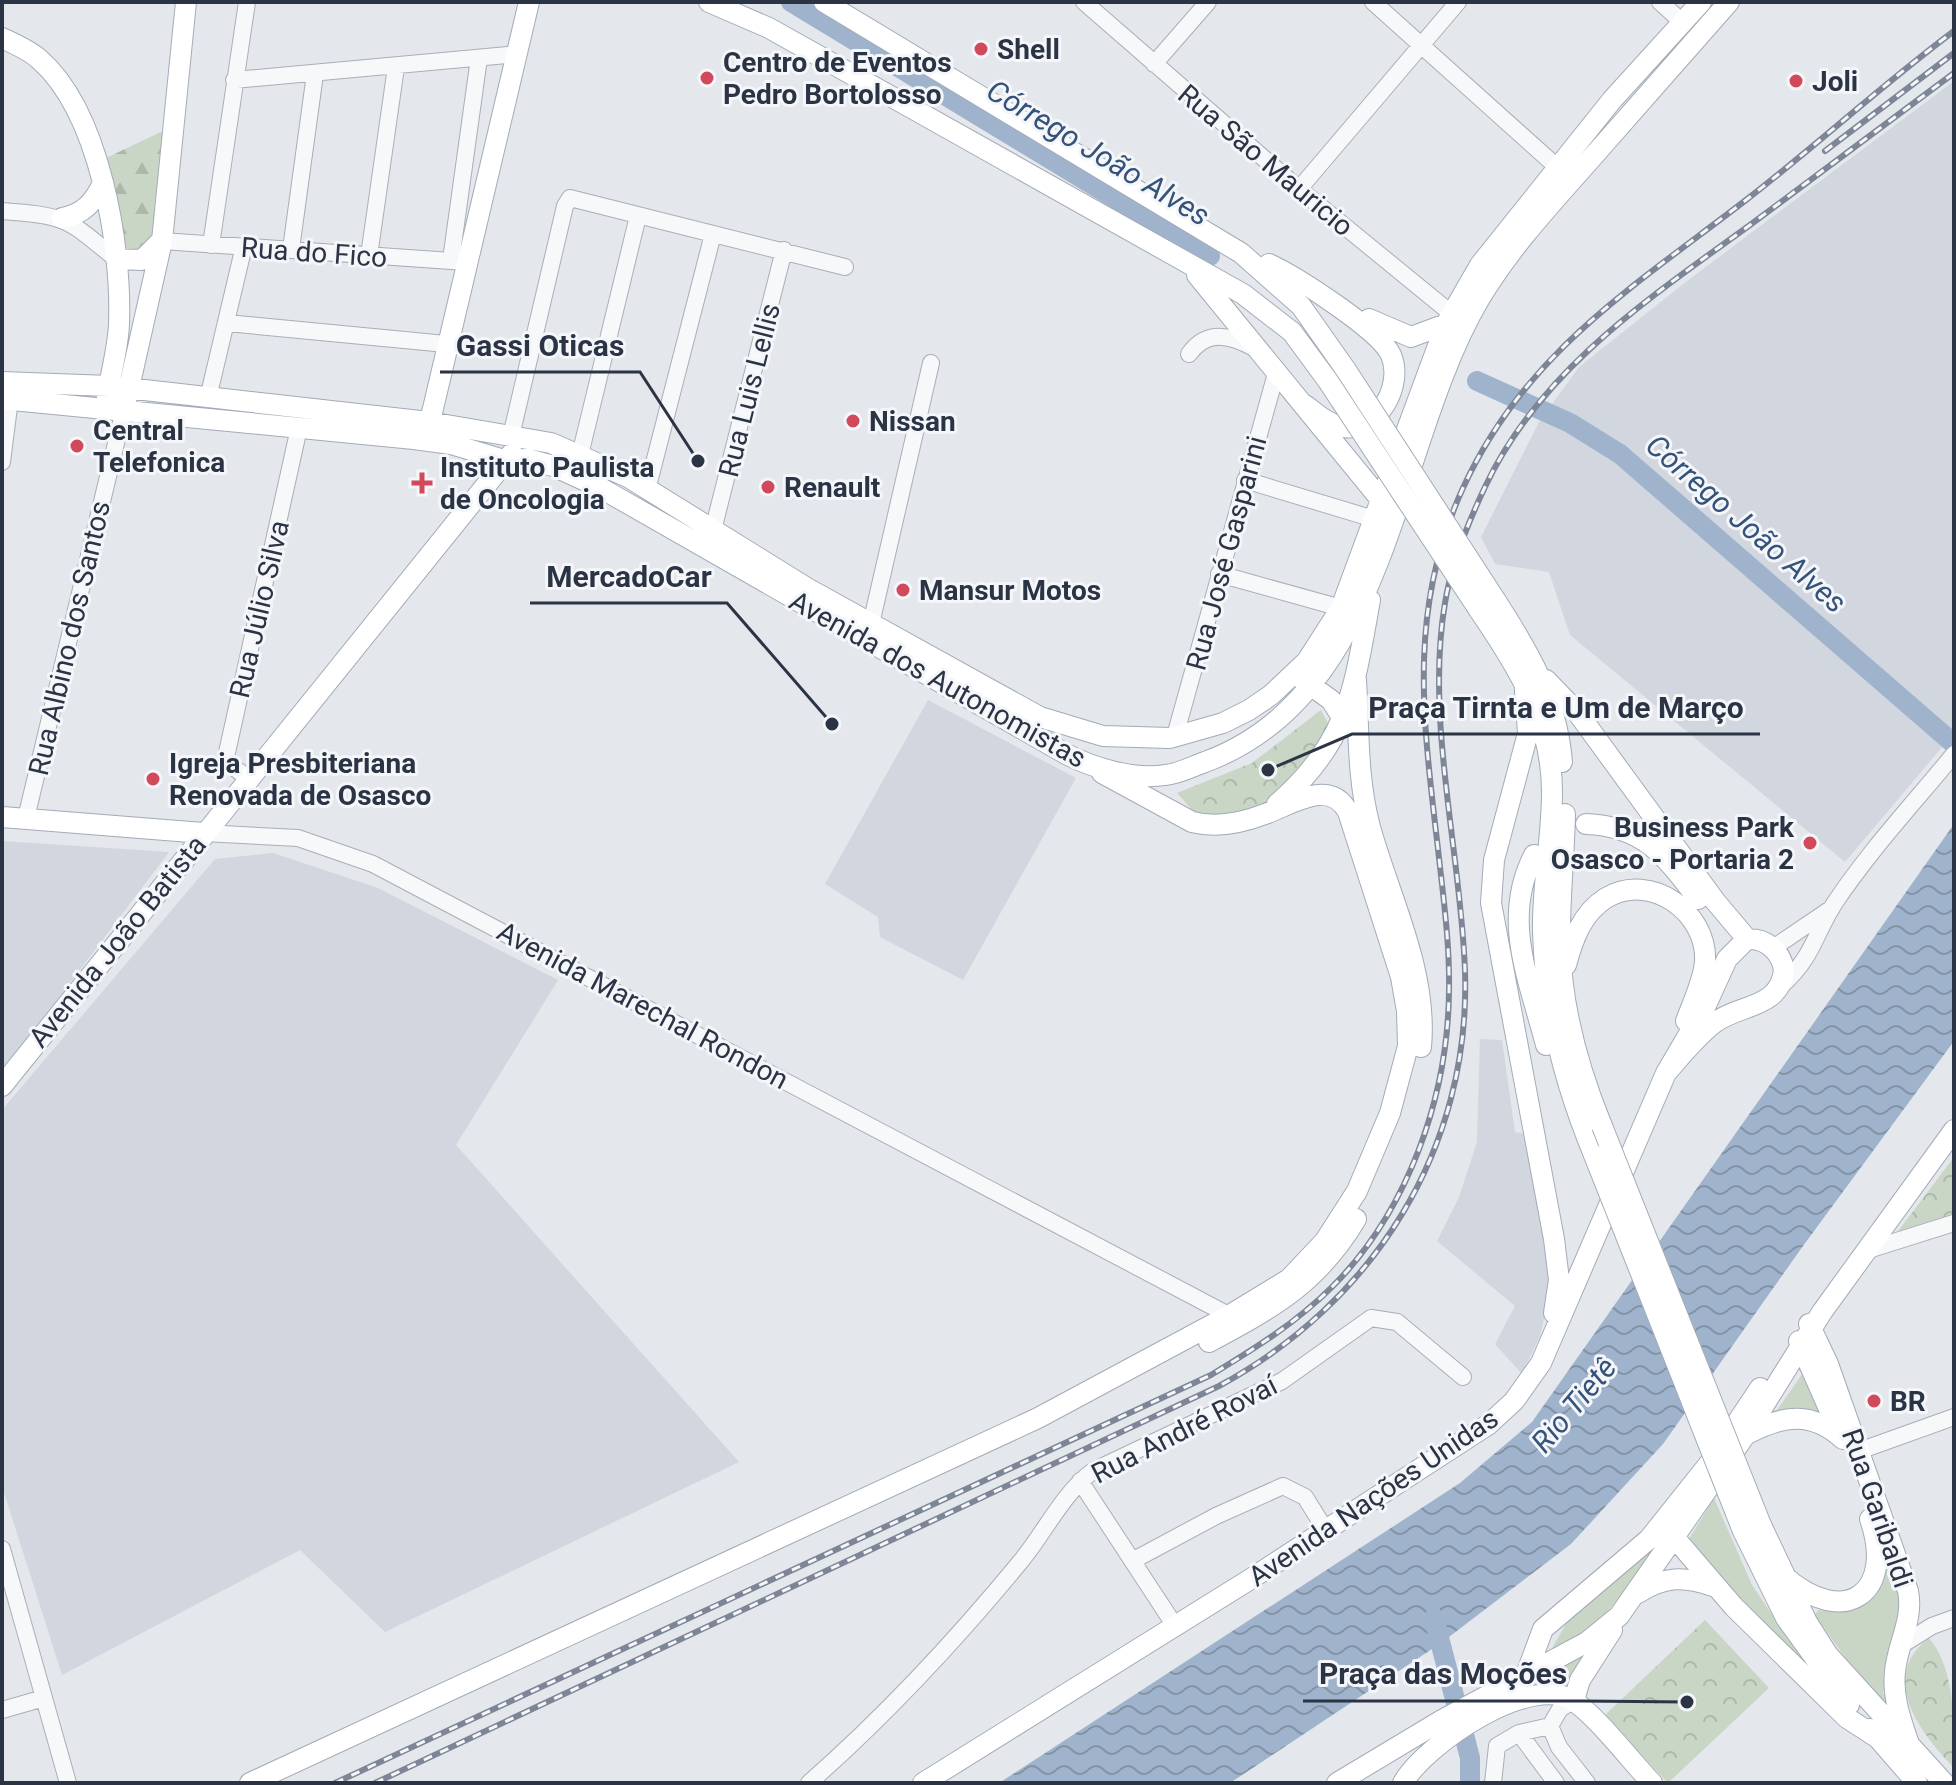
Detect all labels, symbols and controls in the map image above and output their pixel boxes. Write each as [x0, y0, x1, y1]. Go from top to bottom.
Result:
place label: Shell [997, 33, 1060, 66]
marker: Shell [972, 40, 990, 58]
place label: Centro de Eventos Pedro Bortolosso [723, 46, 952, 111]
place label: Joli [1812, 65, 1858, 98]
marker: Centro de Eventos Pedro Bortolosso [698, 69, 716, 87]
water label: Córrego João Alves [981, 72, 1216, 233]
marker: Joli [1787, 72, 1805, 90]
street label: Rua São Mauricio [1171, 78, 1360, 243]
street label: Rua do Fico [240, 231, 388, 274]
street label: Rua Luis Lellis [712, 300, 787, 480]
callout: Gassi Oticas [440, 318, 640, 372]
text: Gassi Oticas [456, 328, 624, 363]
place label: Nissan [869, 405, 956, 438]
marker: Nissan [844, 412, 862, 430]
place label: Central Telefonica [93, 414, 225, 479]
water label: Córrego João Alves [1639, 427, 1853, 620]
street label: Rua José Gasparini [1179, 433, 1274, 674]
marker: Central Telefonica [68, 437, 86, 455]
place label: Instituto Paulista de Oncologia [440, 451, 654, 516]
place label: Renault [784, 471, 880, 504]
marker: Instituto Paulista de Oncologia [411, 472, 433, 494]
marker: Renault [759, 478, 777, 496]
street label: Rua Albino dos Santos [22, 498, 117, 779]
street label: Rua Júlio Silva [223, 517, 296, 701]
callout: MercadoCar [530, 549, 727, 603]
text: MercadoCar [546, 559, 712, 594]
place label: Mansur Motos [919, 574, 1101, 607]
marker: Mansur Motos [894, 581, 912, 599]
street label: Avenida dos Autonomistas [784, 584, 1092, 775]
callout: Praça Tirnta e Um de Março [1352, 680, 1760, 734]
text: Praça Tirnta e Um de Março [1368, 690, 1744, 725]
place label: Igreja Presbiteriana Renovada de Osasco [169, 747, 431, 812]
marker: Igreja Presbiteriana Renovada de Osasco [144, 770, 162, 788]
place label: Business Park Osasco - Portaria 2 [1551, 811, 1795, 876]
street label: Avenida João Batista [22, 829, 213, 1054]
marker: Business Park Osasco - Portaria 2 [1801, 834, 1819, 852]
street label: Avenida Marechal Rondon [492, 915, 794, 1096]
water label: Rio Tietê [1524, 1350, 1623, 1459]
street label: Rua André Rovaí [1086, 1368, 1284, 1490]
place label: BR [1890, 1385, 1926, 1418]
marker: BR [1865, 1392, 1883, 1410]
street label: Avenida Nações Unidas [1242, 1402, 1504, 1593]
street label: Rua Garibaldi [1835, 1424, 1920, 1592]
callout: Praça das Moções [1303, 1647, 1583, 1701]
text: Praça das Moções [1319, 1656, 1567, 1691]

